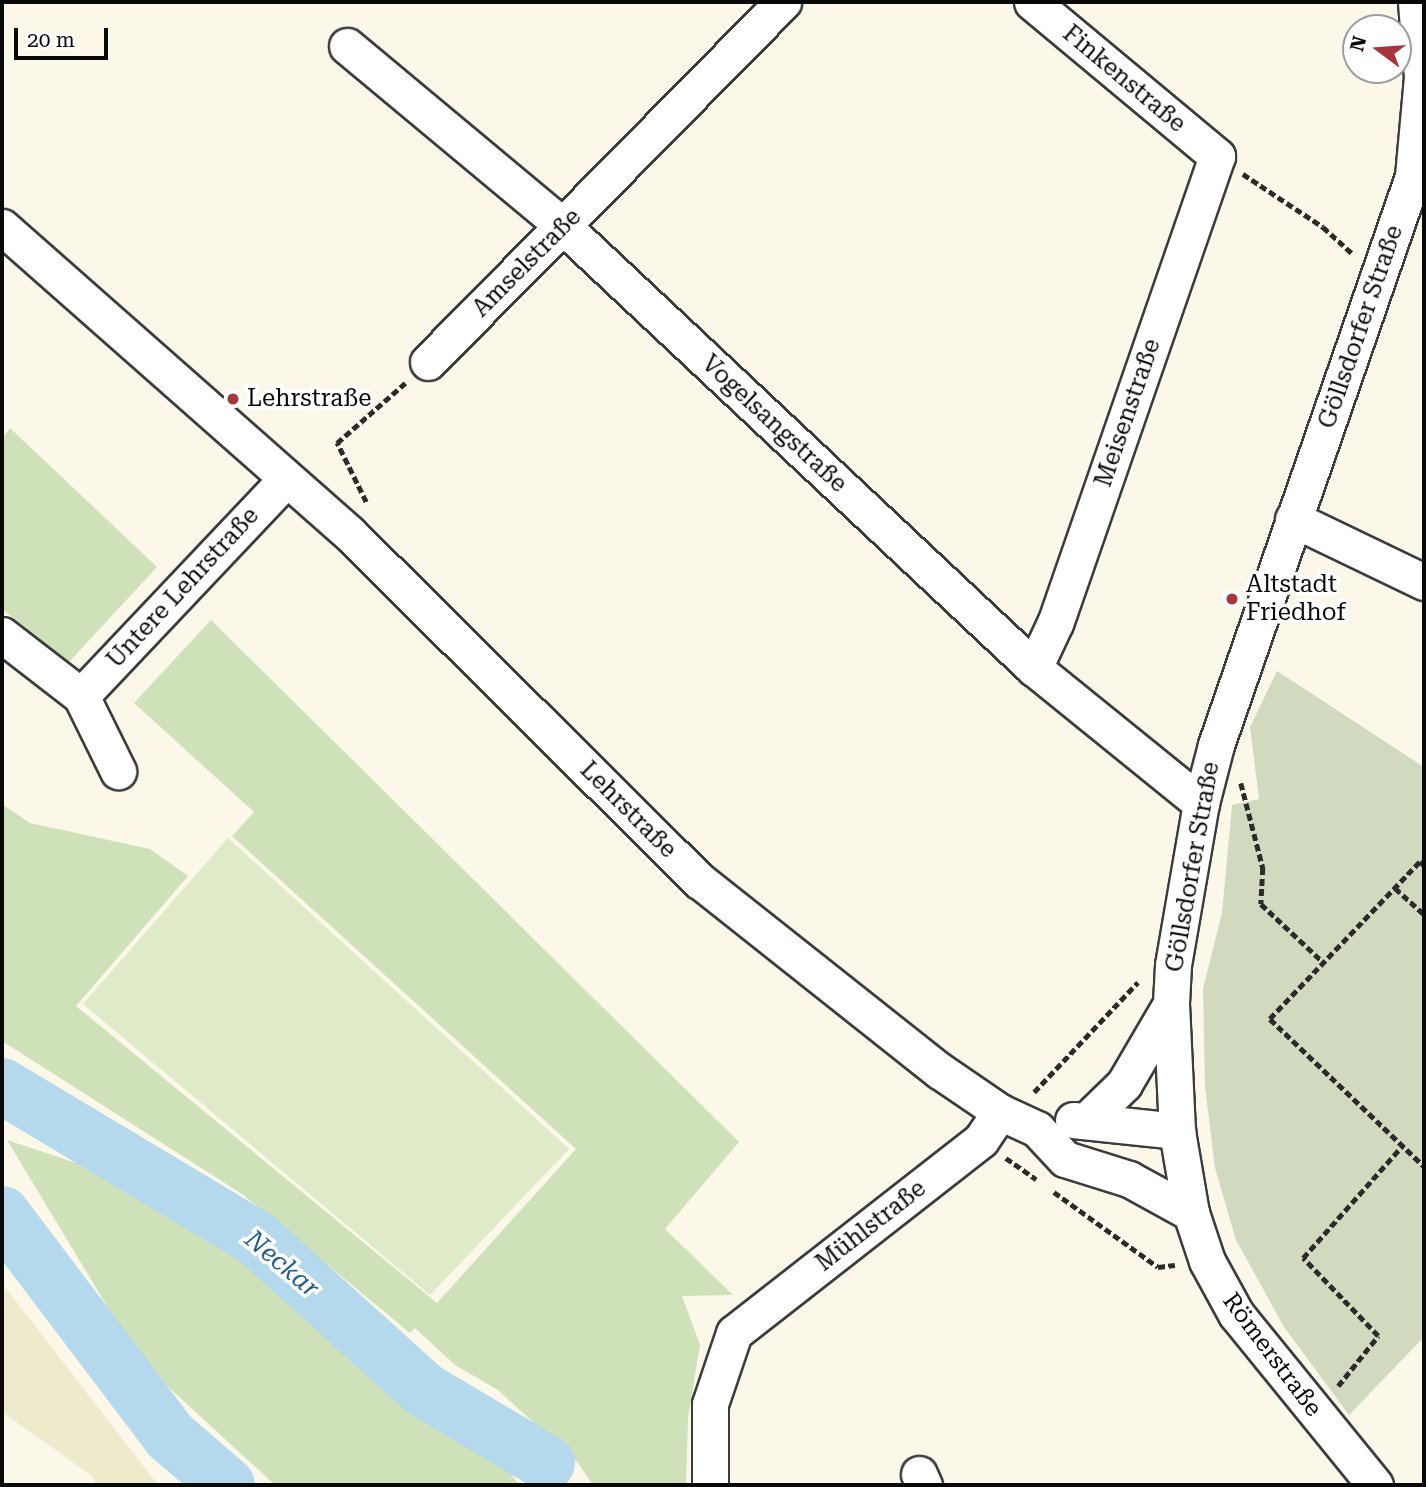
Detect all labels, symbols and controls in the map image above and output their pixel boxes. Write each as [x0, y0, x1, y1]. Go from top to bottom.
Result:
scale bar [18, 14, 112, 58]
north arrow [1342, 14, 1412, 84]
street label: Finkenstraße [1057, 19, 1191, 139]
text: 20 m [27, 28, 75, 52]
text: N [1345, 33, 1371, 54]
street label: Amselstraße [467, 203, 587, 323]
street label: Göllsdorfer Straße [1313, 222, 1409, 432]
street label: Meisenstraße [1089, 335, 1167, 491]
street label: Vogelsangstraße [695, 349, 853, 499]
place label: Lehrstraße [247, 385, 371, 413]
marker: Lehrstraße [225, 391, 241, 407]
street label: Untere Lehrstraße [101, 502, 265, 674]
place label: Altstadt Friedhof [1246, 571, 1346, 627]
marker: Altstadt Friedhof [1224, 591, 1240, 607]
street label: Lehrstraße [574, 756, 682, 864]
street label: Göllsdorfer Straße [1160, 760, 1226, 974]
street label: Mühlstraße [810, 1174, 932, 1278]
water label: Neckar [238, 1224, 326, 1304]
street label: Römerstraße [1216, 1288, 1328, 1422]

